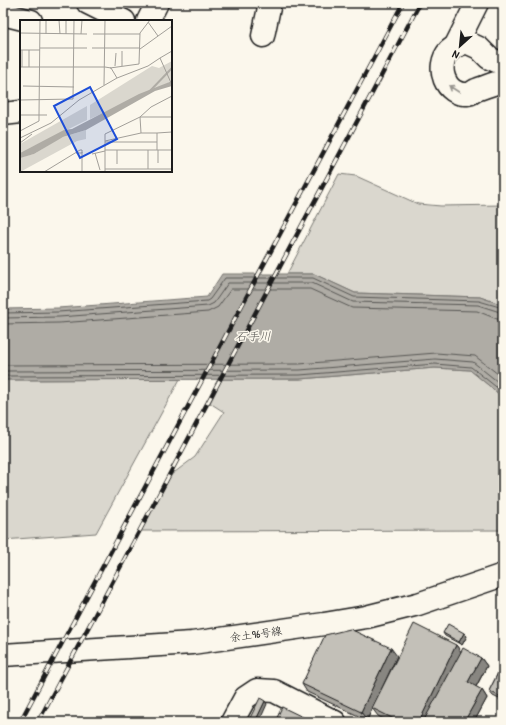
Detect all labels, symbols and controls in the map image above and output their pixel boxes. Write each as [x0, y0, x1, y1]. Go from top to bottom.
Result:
inset map [20, 20, 172, 172]
north arrow [440, 26, 480, 66]
text: N [450, 47, 461, 62]
one-way arrow [449, 85, 460, 93]
water label: 石手川 [235, 327, 271, 345]
street label: 余土96号線 [229, 623, 283, 645]

